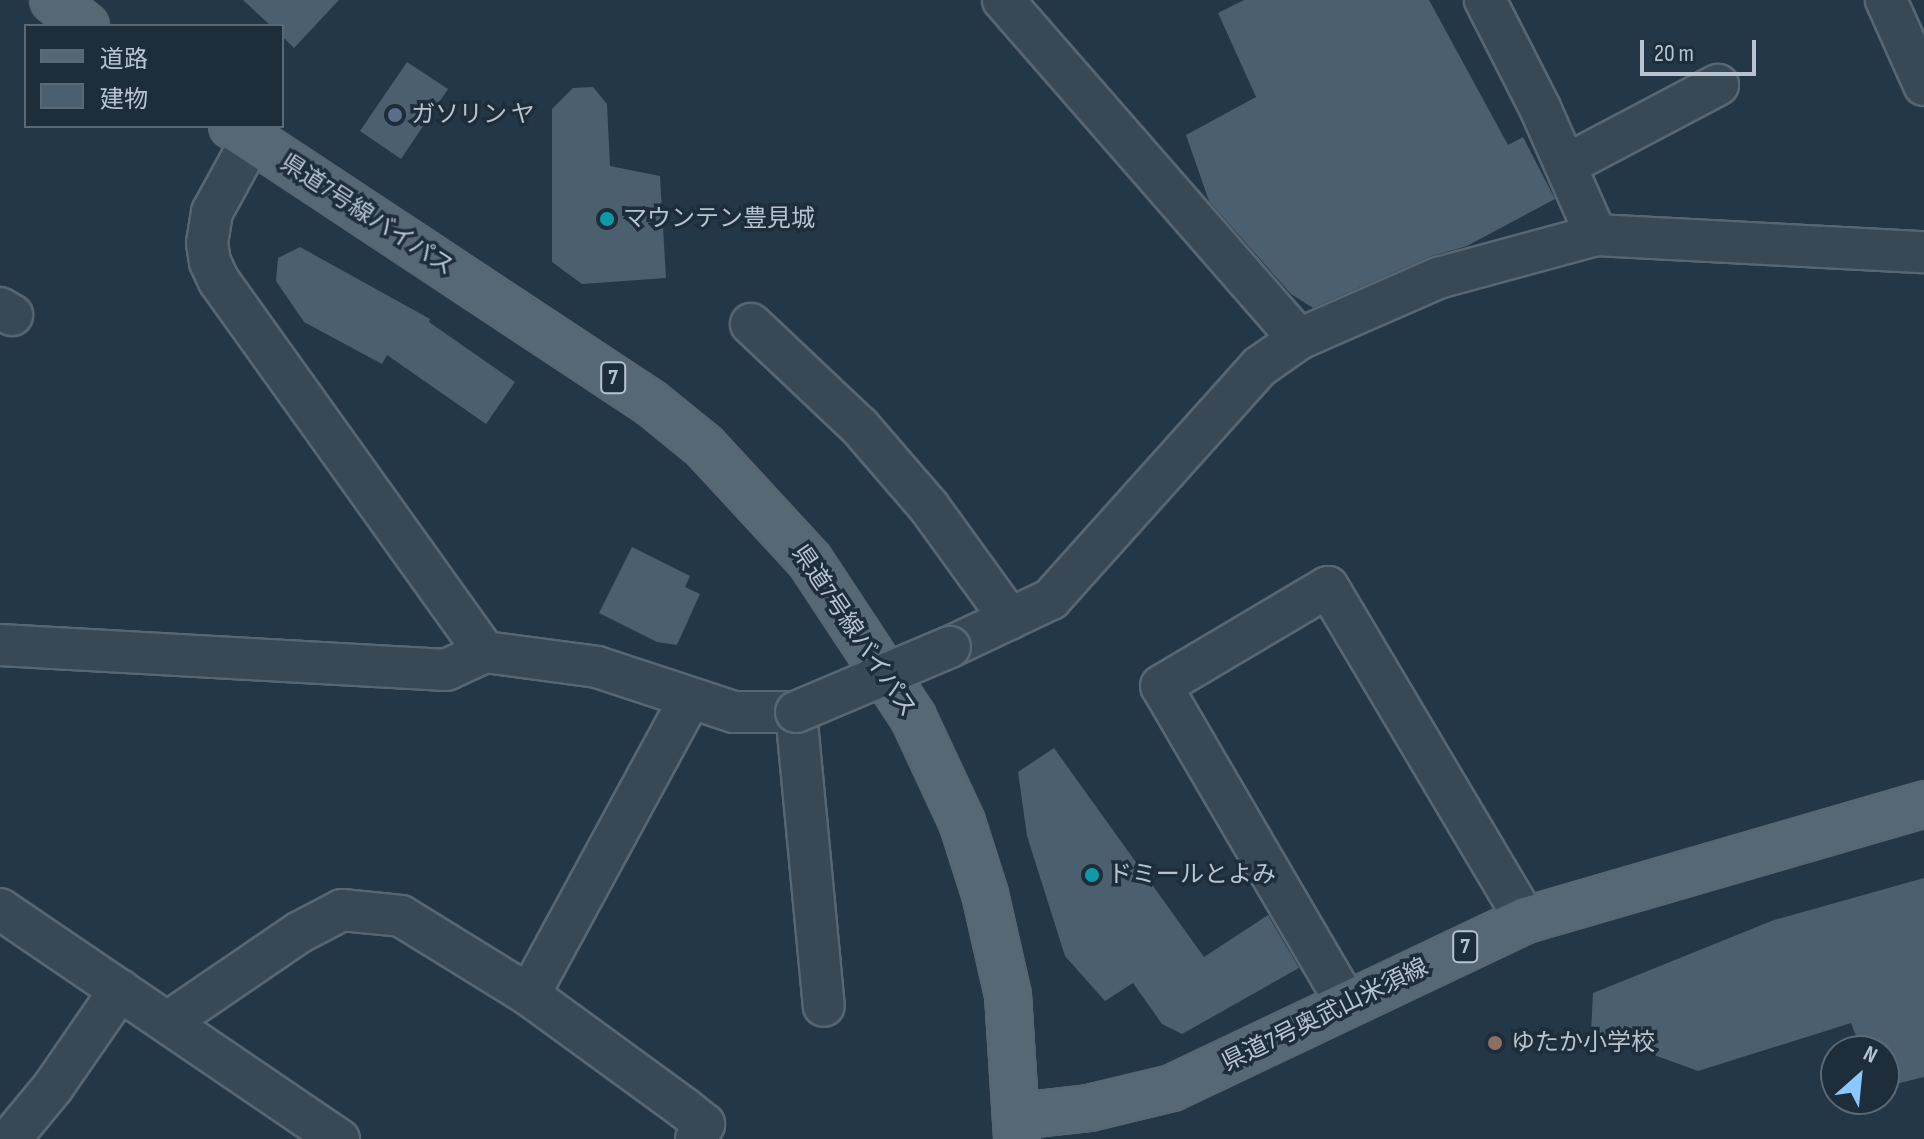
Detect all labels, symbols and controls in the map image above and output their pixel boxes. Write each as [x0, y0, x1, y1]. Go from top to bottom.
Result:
legend [24, 24, 284, 128]
scale bar [1644, 24, 1760, 74]
text: 20 m [1654, 39, 1694, 68]
text: 道路 [100, 45, 148, 74]
text: 建物 [100, 85, 148, 114]
place label: ガソリン ヤ [411, 101, 535, 129]
marker: ガソリン ヤ [386, 106, 404, 124]
street label: 県道7号線バイパス [275, 148, 459, 282]
place label: マウンテン豊見城 [623, 205, 815, 233]
marker: マウンテン豊見城 [598, 210, 616, 228]
road number: 7 [599, 360, 627, 396]
street label: 県道7号線バイパス [786, 539, 922, 723]
place label: ドミールとよみ [1108, 861, 1276, 889]
marker: ドミールとよみ [1083, 866, 1101, 884]
road number: 7 [1451, 929, 1479, 965]
street label: 県道7号奥武山米須線 [1217, 953, 1433, 1077]
place label: ゆたか小学校 [1511, 1029, 1655, 1057]
marker: ゆたか小学校 [1486, 1034, 1504, 1052]
north arrow [1820, 1035, 1900, 1115]
text: N [1859, 1040, 1882, 1070]

